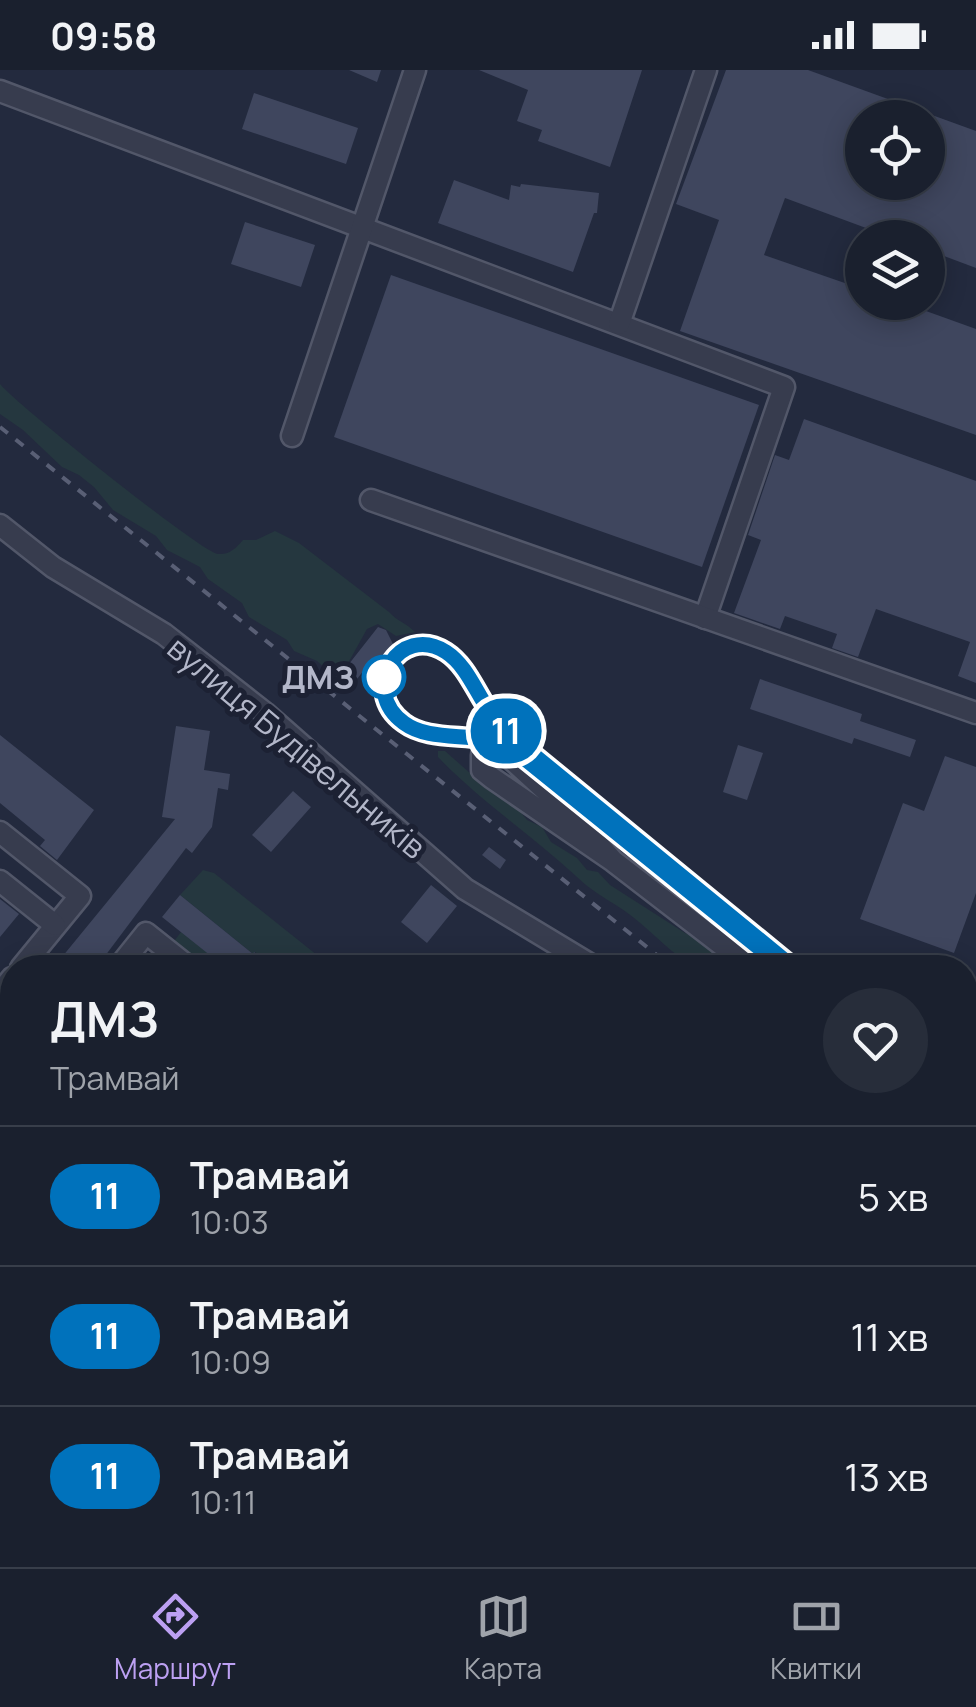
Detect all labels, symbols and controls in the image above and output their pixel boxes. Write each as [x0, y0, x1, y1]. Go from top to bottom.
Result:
text: 09:58 [50, 9, 157, 61]
map controls [845, 100, 945, 320]
button: locate [845, 100, 945, 200]
button: layers [845, 220, 945, 320]
street label: вулиця Будівельників [159, 626, 435, 868]
place label: ДМЗ [282, 655, 354, 699]
marker: ДМЗ [363, 656, 405, 698]
line badge: 11 [461, 698, 551, 764]
text: 11 [491, 707, 521, 755]
text: ДМЗ [50, 986, 158, 1051]
button: heart [823, 988, 928, 1093]
text: Трамвай [50, 1056, 179, 1100]
text: Трамвай [190, 1148, 350, 1200]
text: 5 хв [858, 1170, 928, 1222]
text: 11 [90, 1172, 120, 1220]
text: 10:03 [190, 1200, 269, 1244]
text: Трамвай [190, 1288, 350, 1340]
text: 11 хв [850, 1310, 928, 1362]
text: 11 [90, 1312, 120, 1360]
text: 10:09 [190, 1340, 271, 1384]
text: Трамвай [190, 1428, 350, 1480]
text: 13 хв [844, 1450, 928, 1502]
text: 11 [90, 1452, 120, 1500]
text: 10:11 [190, 1480, 257, 1524]
tab: Маршрут [114, 1589, 236, 1687]
tab: Карта [464, 1589, 542, 1687]
tab: Квитки [770, 1589, 862, 1687]

